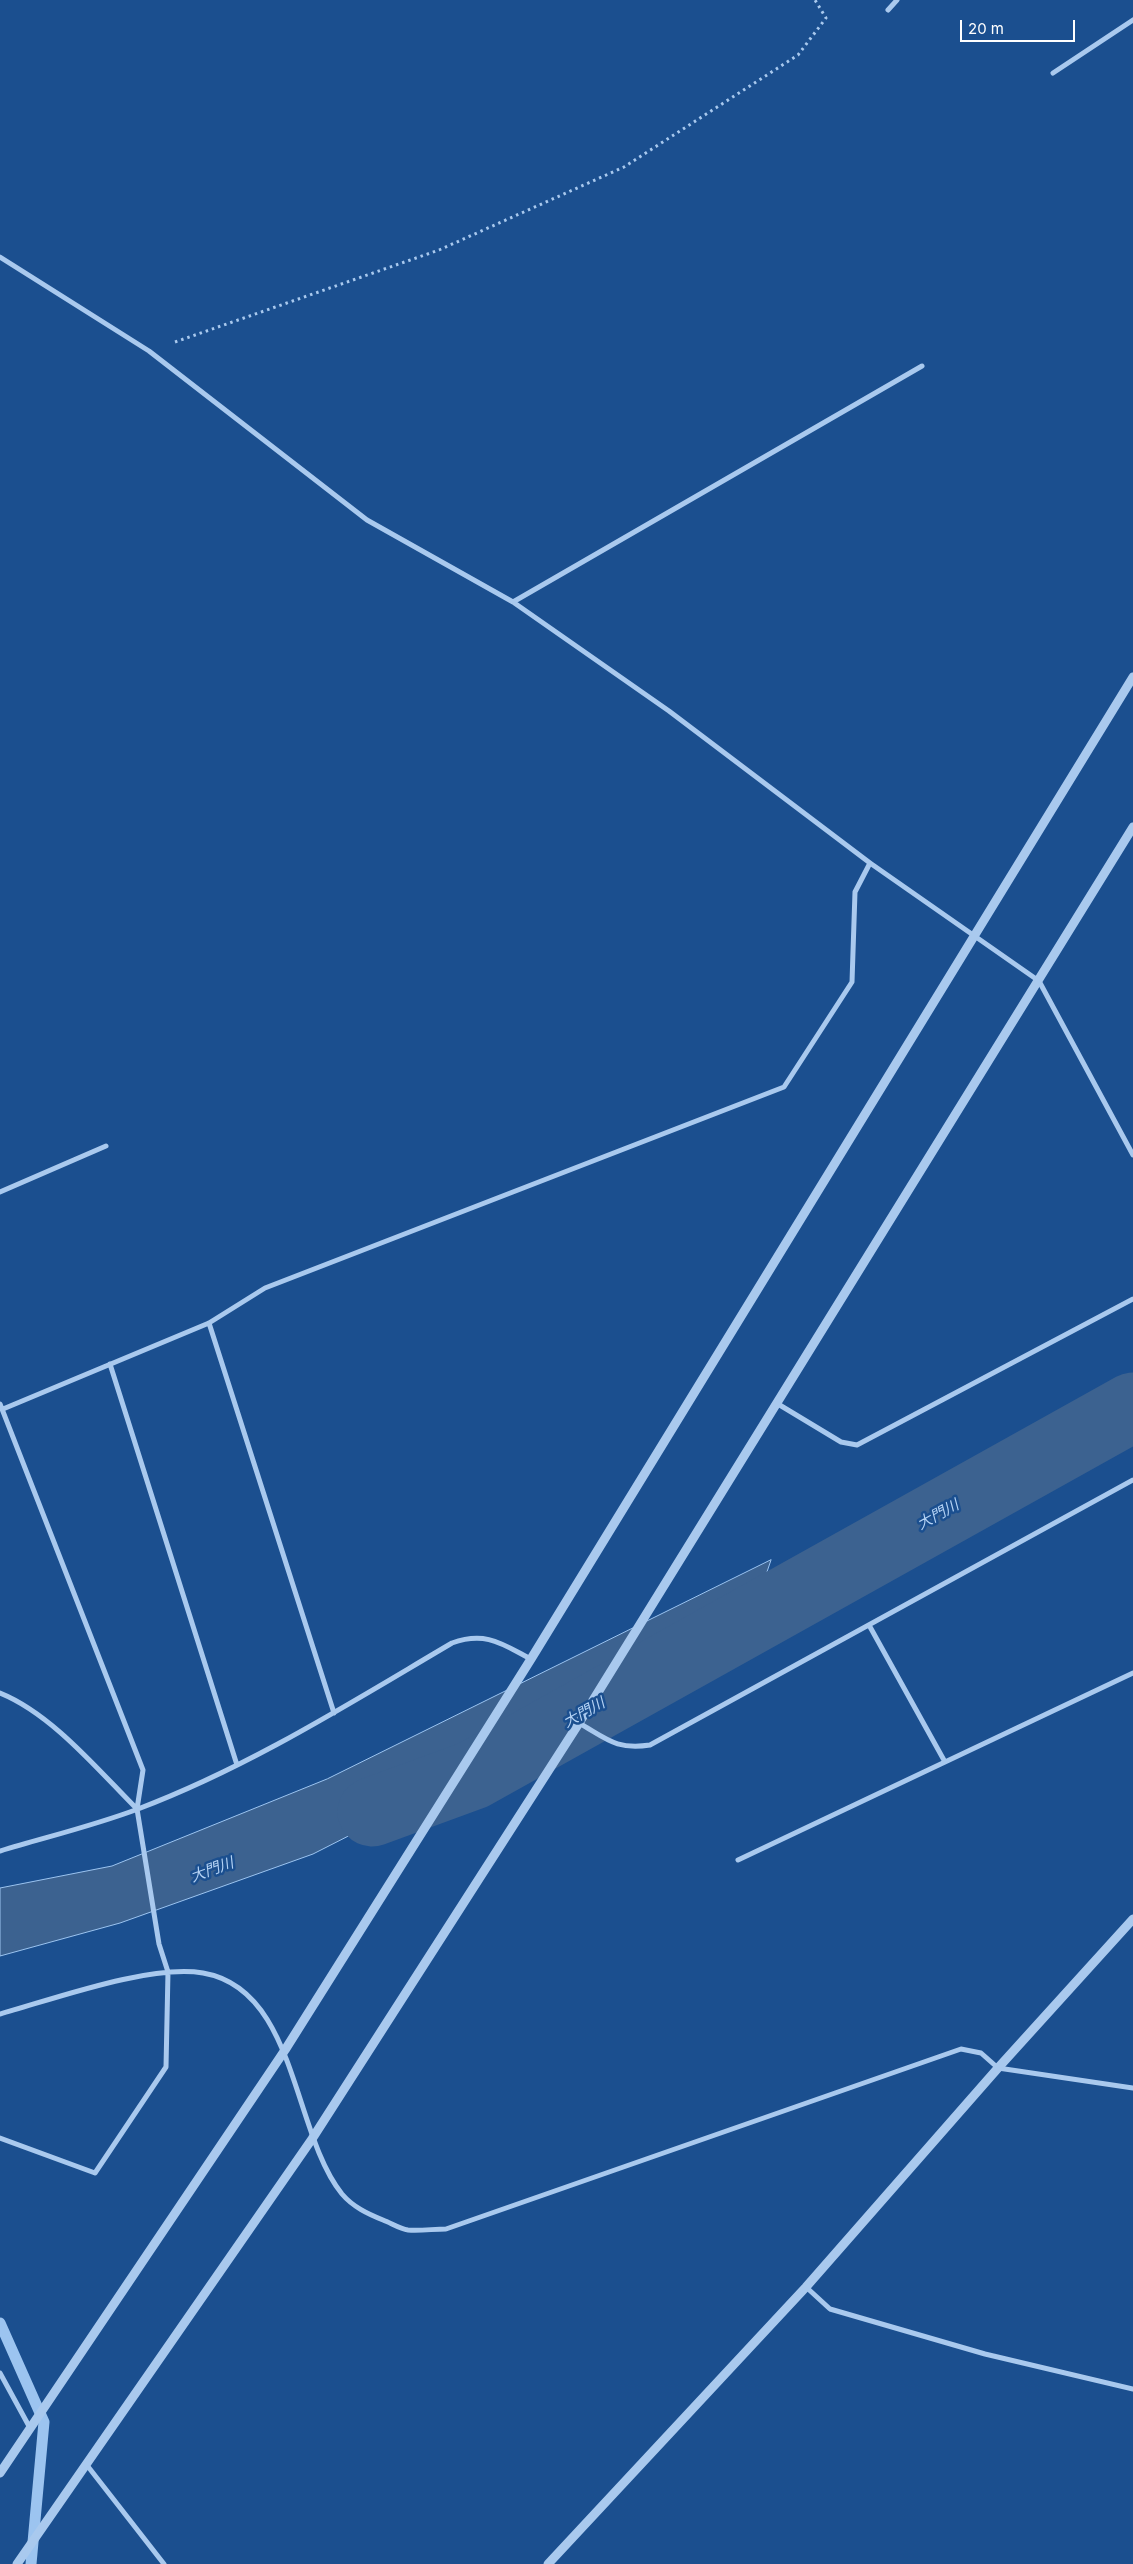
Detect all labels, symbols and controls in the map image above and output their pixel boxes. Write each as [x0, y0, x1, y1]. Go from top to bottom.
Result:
scale bar [963, 10, 1078, 42]
text: 20 m [968, 19, 1004, 38]
water label: 大門川 [914, 1496, 962, 1534]
water label: 大門川 [560, 1694, 608, 1732]
water label: 大門川 [188, 1854, 236, 1886]

